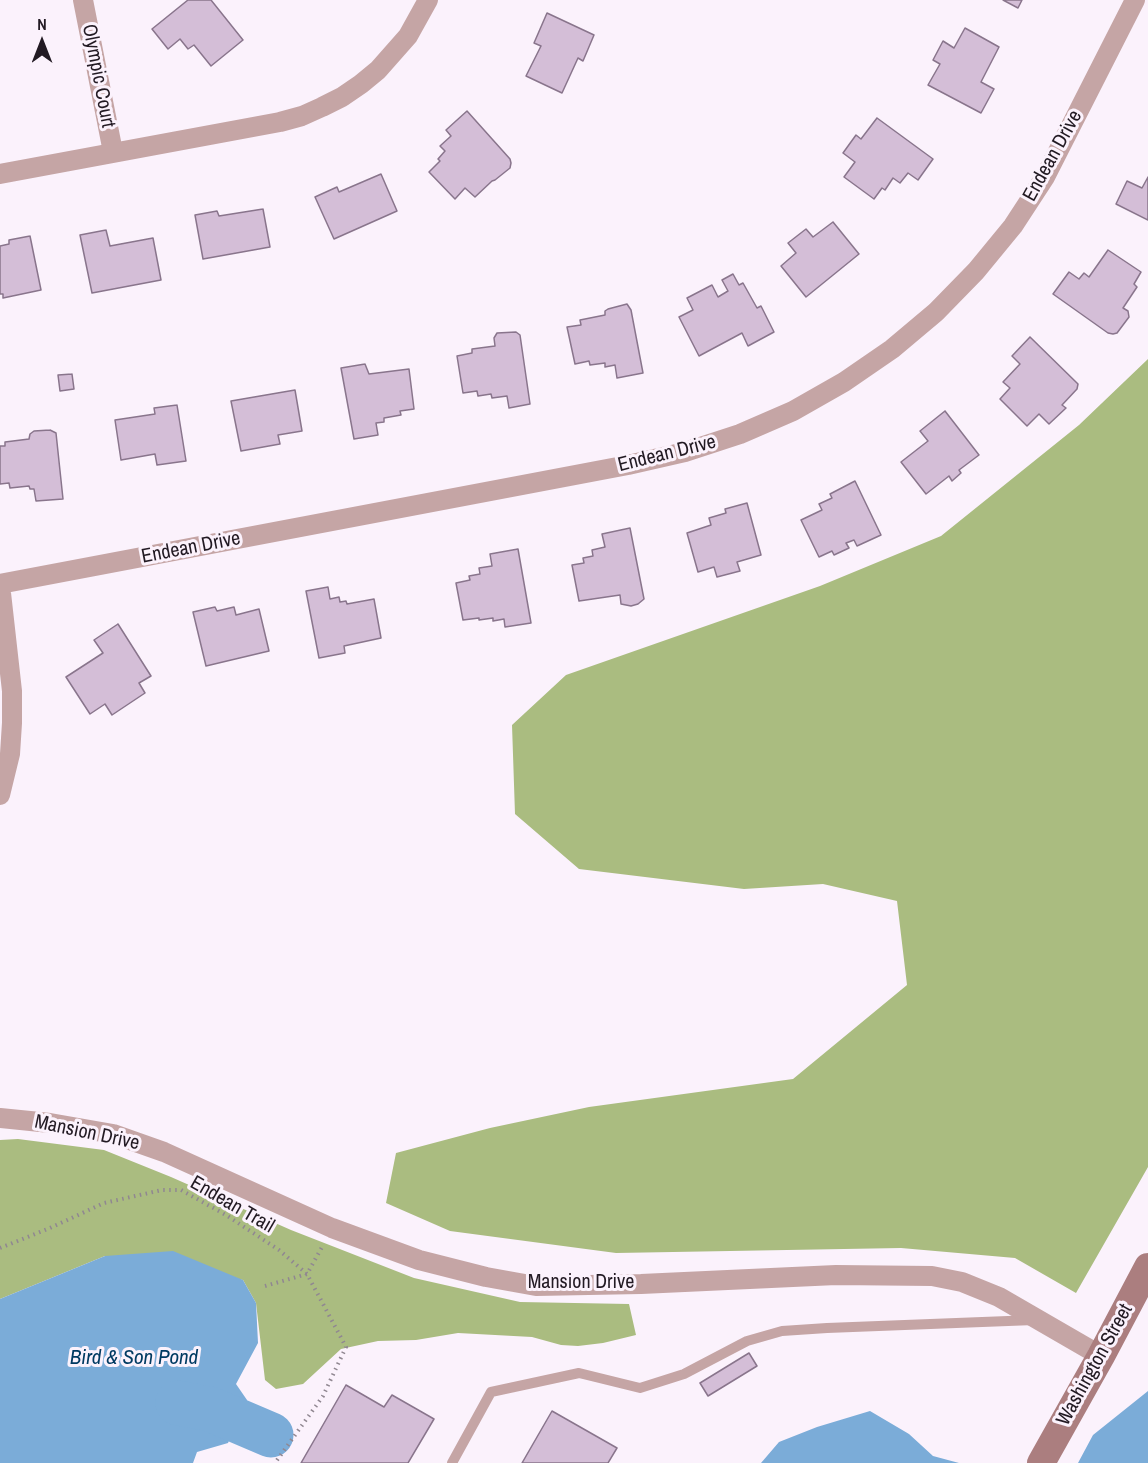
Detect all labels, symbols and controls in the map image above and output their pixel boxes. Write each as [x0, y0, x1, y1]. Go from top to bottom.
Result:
north arrow [12, 12, 72, 72]
text: N [37, 13, 47, 35]
street label: Olympic Court [76, 22, 120, 130]
street label: Endean Drive [1018, 106, 1088, 206]
street label: Endean Drive [615, 430, 719, 478]
street label: Endean Drive [139, 527, 243, 569]
street label: Mansion Drive [32, 1110, 142, 1156]
street label: Endean Trail [186, 1171, 278, 1239]
street label: Mansion Drive [528, 1271, 634, 1295]
street label: Washington Street [1052, 1300, 1138, 1430]
water label: Bird & Son Pond [70, 1345, 198, 1371]

